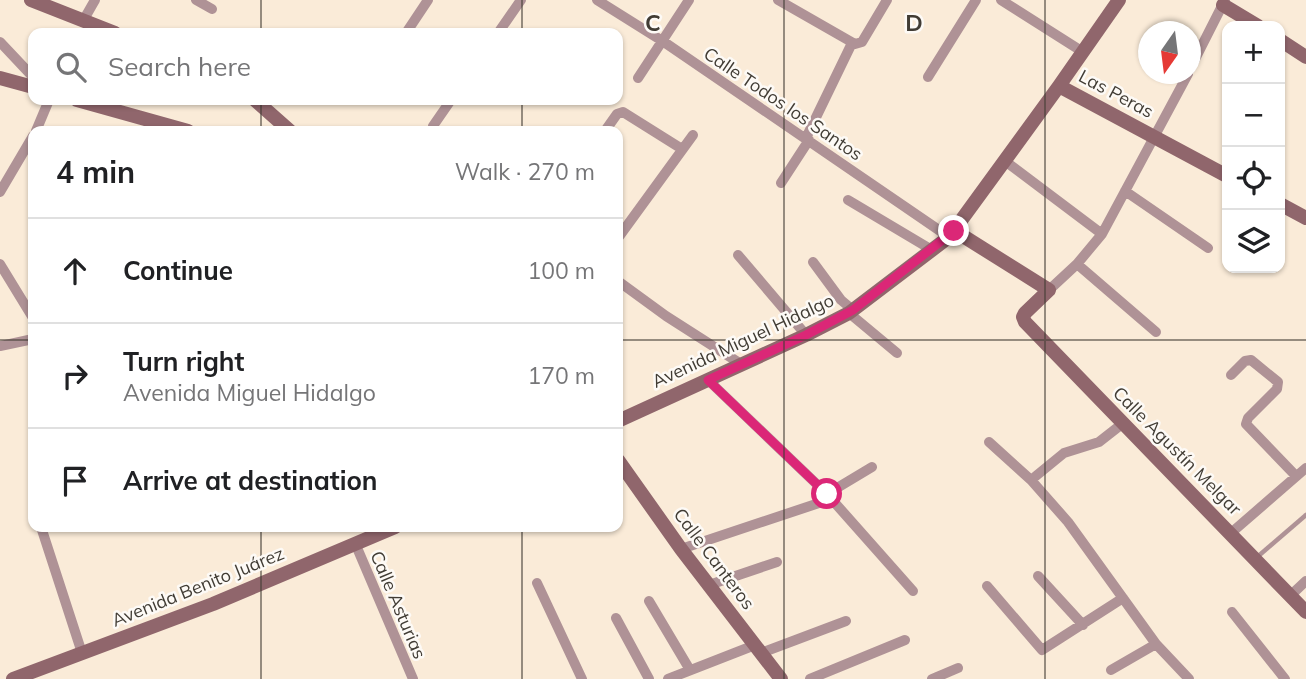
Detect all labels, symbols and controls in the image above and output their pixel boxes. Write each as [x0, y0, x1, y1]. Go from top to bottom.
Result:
text: C [645, 8, 661, 37]
text: D [905, 8, 923, 37]
north arrow [1138, 21, 1201, 84]
map controls [1222, 21, 1285, 273]
button: + [1222, 21, 1285, 84]
search box [28, 28, 623, 105]
street label: Calle Todos los Santos [700, 42, 867, 165]
icon: search [52, 48, 90, 86]
text: Search here [108, 50, 251, 83]
street label: Las Peras [1075, 64, 1158, 123]
button: − [1222, 84, 1285, 147]
button: locate [1222, 147, 1285, 210]
text: 4 min [56, 153, 135, 191]
text: Walk · 270 m [455, 157, 595, 186]
button: layers [1222, 210, 1285, 273]
route end [938, 215, 969, 246]
icon: ahead [56, 252, 94, 290]
text: Continue [123, 254, 233, 287]
text: 100 m [527, 256, 595, 285]
street label: Avenida Miguel Hidalgo [648, 288, 837, 393]
text: Turn right [123, 345, 244, 378]
icon: right [56, 357, 94, 395]
text: 170 m [527, 361, 595, 390]
text: Avenida Miguel Hidalgo [123, 378, 376, 407]
street label: Calle Agustín Melgar [1108, 381, 1247, 520]
icon: arrive [56, 462, 94, 500]
text: Arrive at destination [123, 464, 378, 497]
route start [811, 478, 842, 509]
street label: Calle Canteros [669, 504, 760, 614]
street label: Avenida Benito Juárez [108, 541, 287, 632]
street label: Calle Asturias [365, 547, 432, 662]

